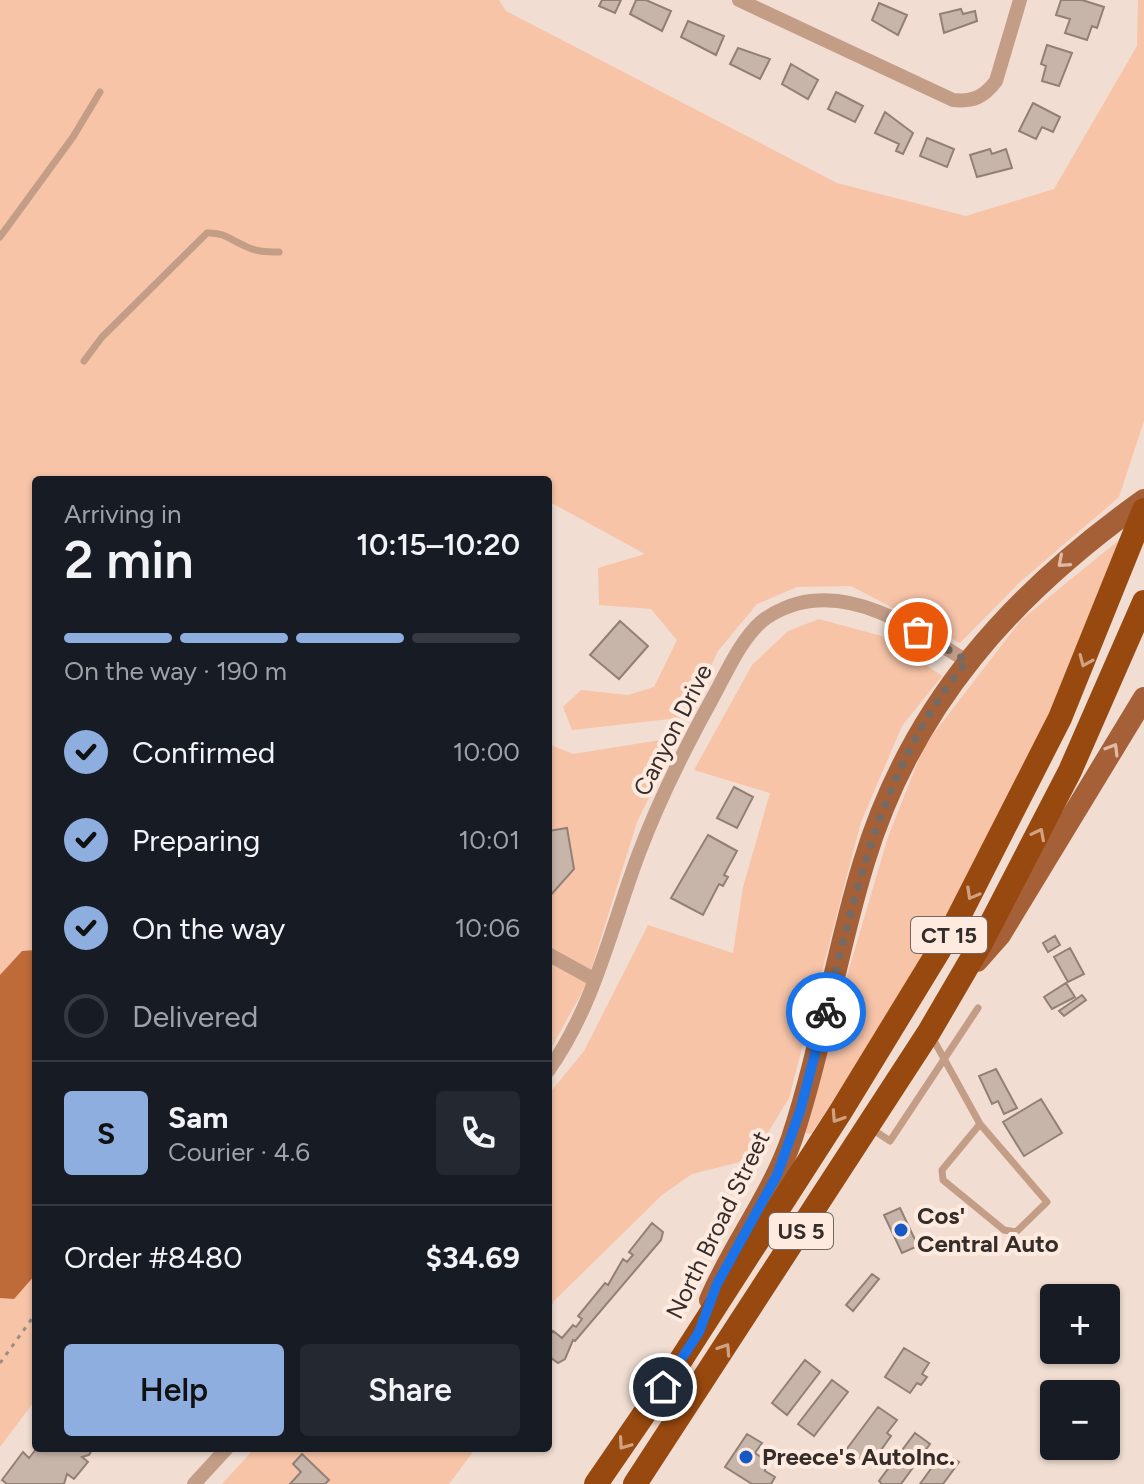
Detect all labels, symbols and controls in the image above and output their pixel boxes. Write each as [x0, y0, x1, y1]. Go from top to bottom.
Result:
text: Arriving in [64, 498, 182, 530]
text: 10:15–10:20 [356, 526, 520, 563]
text: 2 min [64, 529, 193, 591]
one-way arrow [1058, 552, 1073, 567]
pin [884, 598, 952, 666]
icon: bag [896, 610, 940, 654]
one-way arrow [1079, 652, 1095, 667]
text: On the way · 190 m [64, 655, 287, 687]
street label: Canyon Drive [627, 659, 718, 800]
icon: check [64, 730, 108, 774]
text: Confirmed [132, 734, 275, 771]
text: 10:00 [453, 736, 520, 768]
one-way arrow [1103, 743, 1119, 758]
icon: check [64, 818, 108, 862]
text: Preparing [132, 822, 260, 859]
text: 10:01 [459, 824, 520, 856]
one-way arrow [1030, 827, 1045, 842]
one-way arrow [966, 886, 981, 901]
icon: check [64, 906, 108, 950]
text: On the way [132, 910, 285, 947]
text: 10:06 [455, 912, 520, 944]
road number: CT 15 [911, 917, 987, 953]
courier [786, 972, 866, 1052]
icon: bike [804, 990, 848, 1034]
text: Delivered [132, 998, 258, 1035]
button: phone [436, 1091, 520, 1175]
text: Sam [168, 1099, 228, 1136]
one-way arrow [831, 1108, 846, 1123]
text: S [97, 1115, 115, 1152]
street label: North Broad Street [660, 1126, 776, 1323]
text: Courier · 4.6 [168, 1136, 310, 1168]
place label: Cos' Central Auto [917, 1201, 1059, 1258]
road number: US 5 [769, 1213, 833, 1249]
marker: Cos' Central Auto [892, 1221, 910, 1239]
text: Order #8480 [64, 1239, 243, 1276]
text: $34.69 [425, 1239, 520, 1276]
map controls [1040, 1284, 1120, 1460]
button: + [1040, 1284, 1120, 1364]
button: Help [64, 1344, 284, 1436]
button: Share [300, 1344, 520, 1436]
one-way arrow [716, 1344, 731, 1358]
pin [629, 1353, 697, 1421]
icon: home [641, 1365, 685, 1409]
button: − [1040, 1380, 1120, 1460]
one-way arrow [619, 1435, 634, 1449]
place label: Preece's AutoInc. [762, 1442, 955, 1471]
marker: Preece's AutoInc. [737, 1448, 755, 1466]

